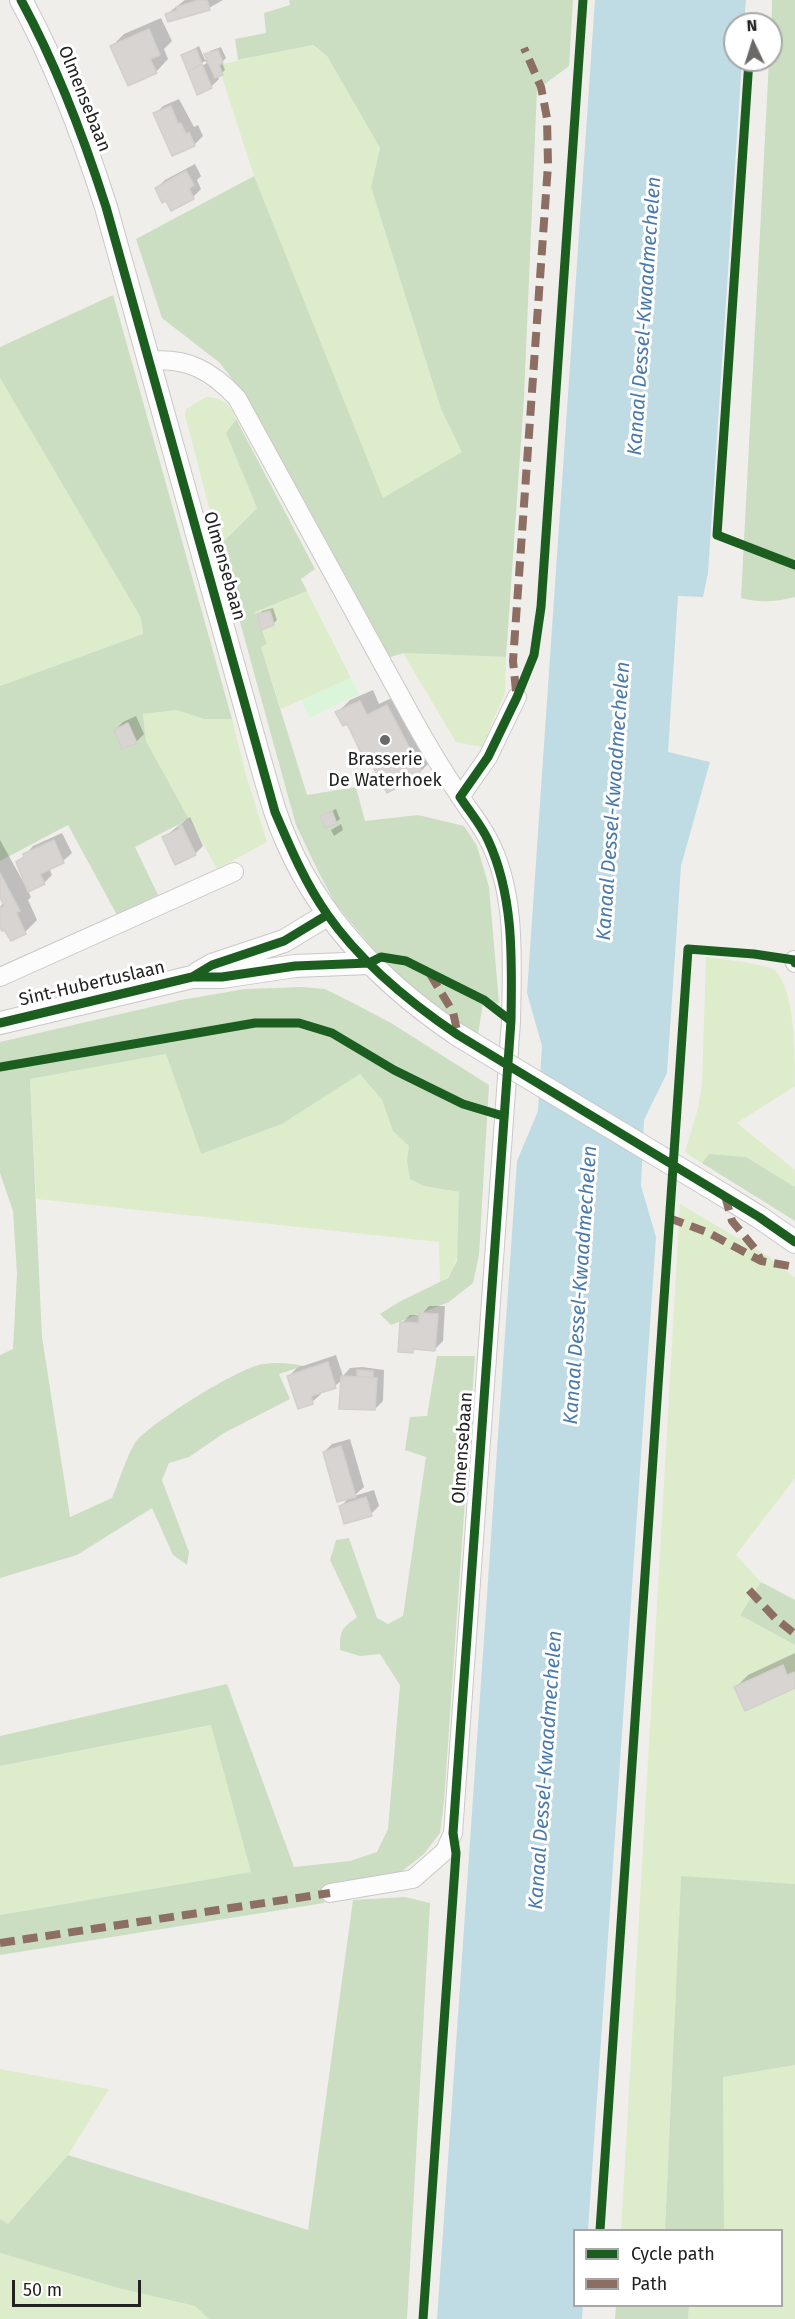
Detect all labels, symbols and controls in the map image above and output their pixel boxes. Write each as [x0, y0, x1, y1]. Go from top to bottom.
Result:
north arrow [723, 12, 783, 72]
text: N [746, 16, 758, 35]
street label: Olmensebaan [53, 43, 115, 155]
water label: Kanaal Dessel-Kwaadmechelen [623, 176, 667, 456]
street label: Olmensebaan [198, 509, 250, 623]
water label: Kanaal Dessel-Kwaadmechelen [592, 661, 636, 941]
marker: Brasserie De Waterhoek [378, 733, 392, 747]
place label: Brasserie De Waterhoek [328, 749, 442, 792]
street label: Sint-Hubertuslaan [17, 957, 167, 1011]
water label: Kanaal Dessel-Kwaadmechelen [559, 1145, 603, 1425]
street label: Olmensebaan [448, 1391, 478, 1505]
water label: Kanaal Dessel-Kwaadmechelen [524, 1630, 568, 1910]
legend [573, 2229, 783, 2307]
text: Cycle path [631, 2243, 715, 2265]
scale bar [15, 2268, 144, 2306]
text: Path [631, 2273, 667, 2295]
text: 50 m [23, 2279, 62, 2301]

